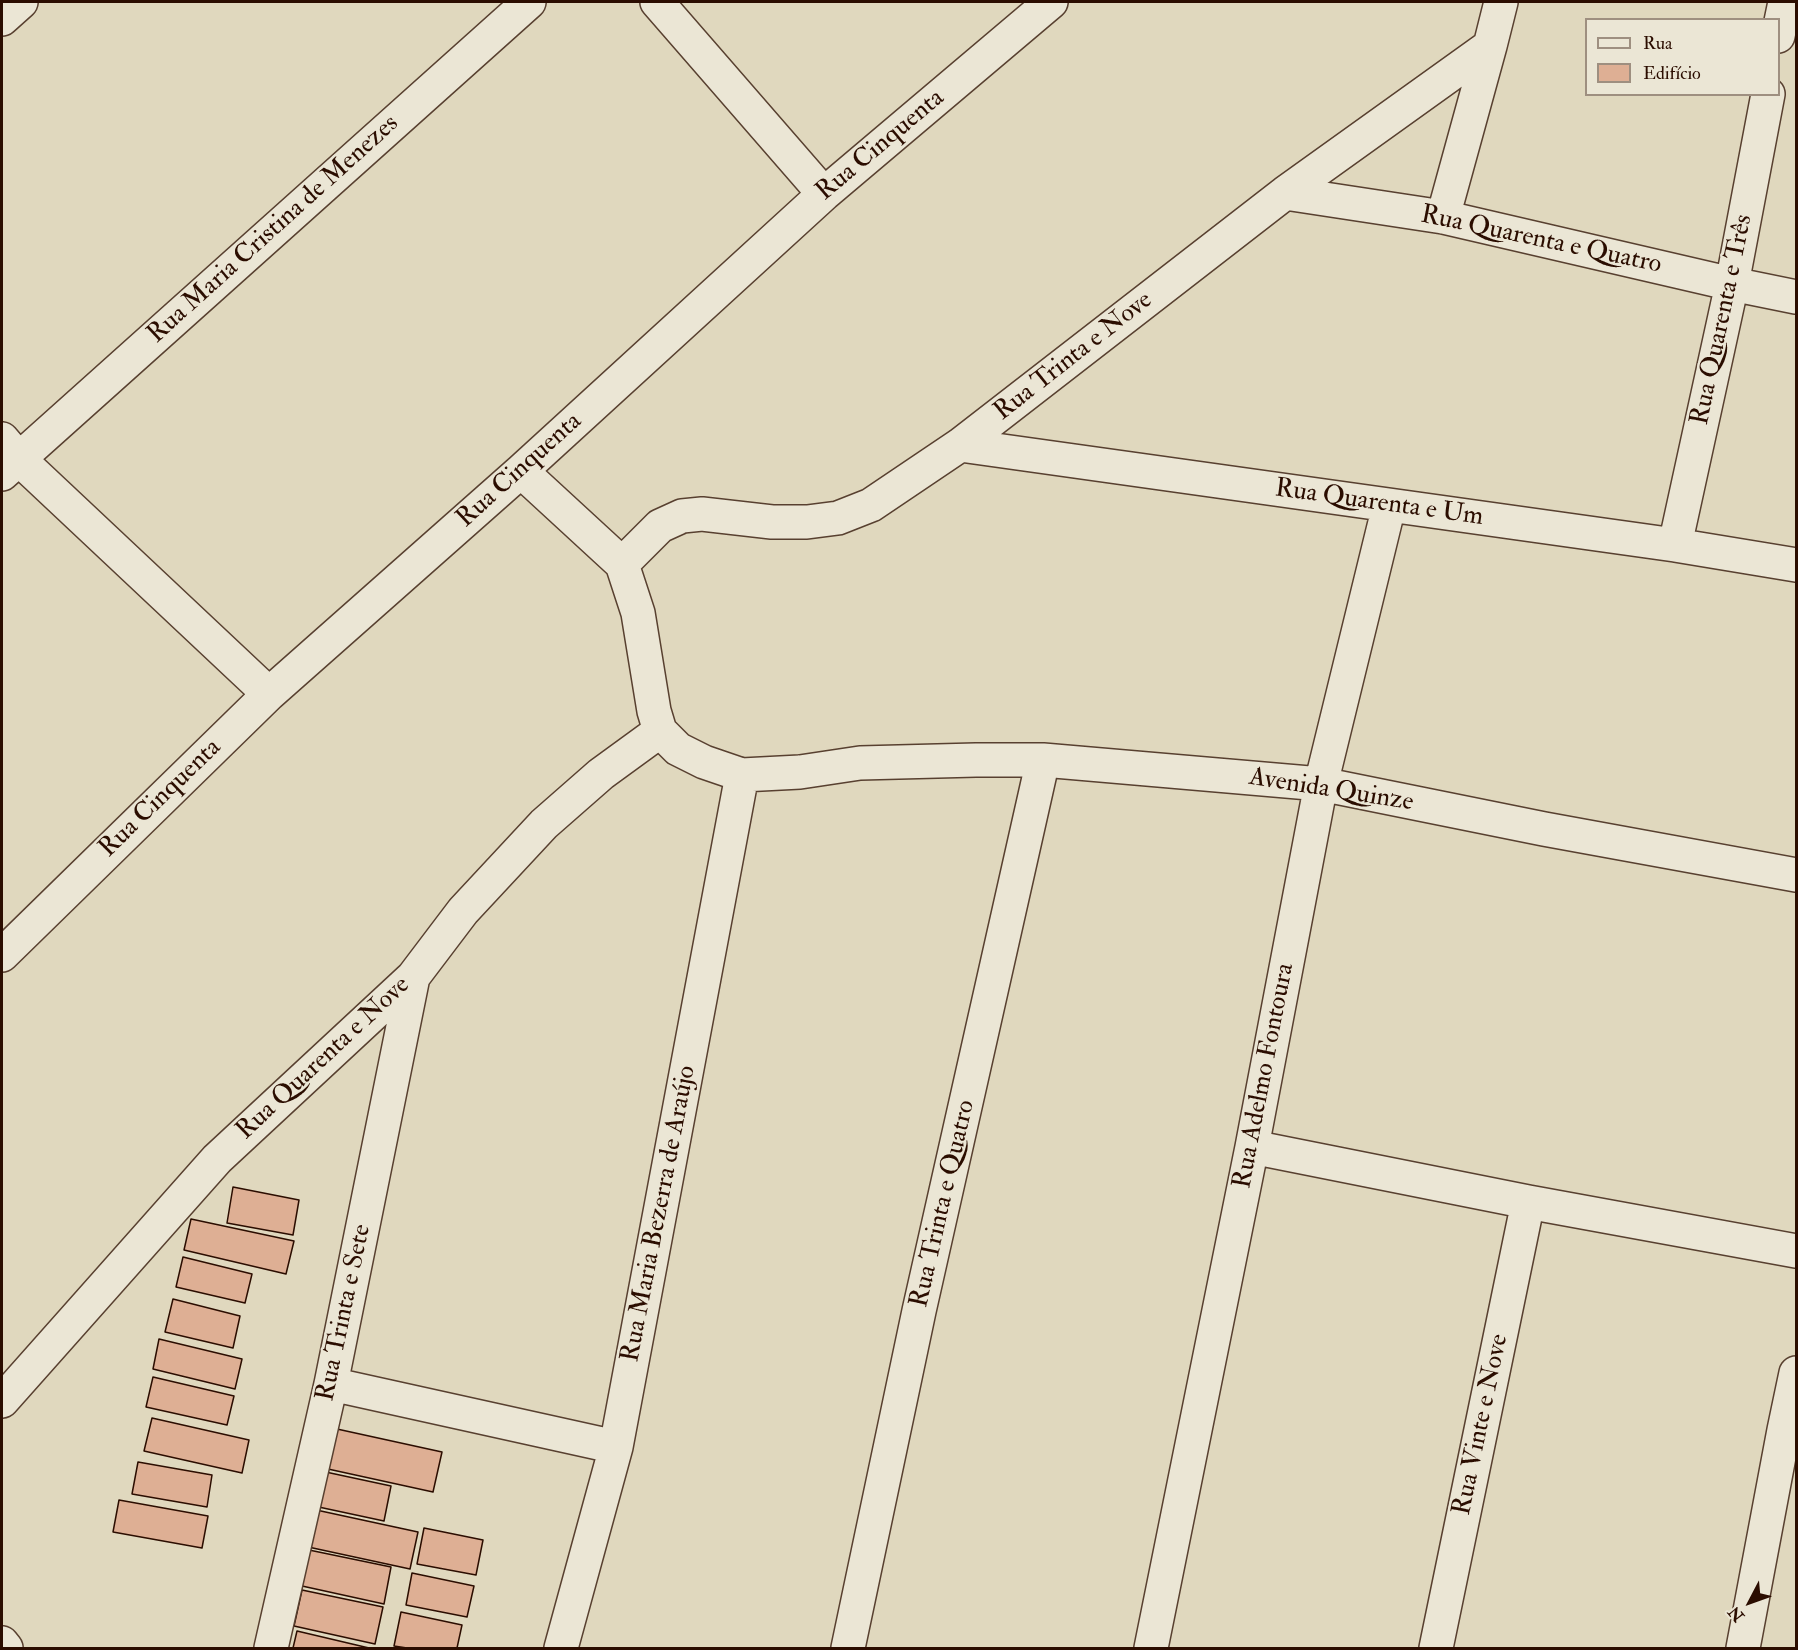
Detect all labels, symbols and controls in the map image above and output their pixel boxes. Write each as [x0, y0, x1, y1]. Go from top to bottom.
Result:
legend [1585, 18, 1780, 96]
text: Rua [1643, 32, 1672, 55]
text: Edifício [1643, 62, 1701, 85]
street label: Rua Cinquenta [811, 83, 951, 209]
street label: Rua Maria Cristina de Menezes [142, 109, 406, 351]
street label: Rua Quarenta e Quatro [1418, 200, 1664, 282]
street label: Rua Quarenta e Três [1685, 212, 1761, 428]
street label: Rua Trinta e Nove [989, 286, 1159, 428]
street label: Rua Cinquenta [451, 407, 589, 535]
street label: Rua Quarenta e Um [1273, 474, 1485, 534]
street label: Rua Cinquenta [94, 733, 228, 865]
street label: Avenida Quinze [1247, 763, 1415, 819]
street label: Rua Adelmo Fontoura [1228, 961, 1302, 1191]
street label: Rua Quarenta e Nove [231, 971, 417, 1147]
street label: Rua Maria Bezerra de Araújo [616, 1063, 704, 1365]
street label: Rua Trinta e Quatro [905, 1097, 983, 1311]
street label: Rua Trinta e Sete [311, 1222, 379, 1404]
street label: Rua Vinte e Nove [1448, 1332, 1516, 1518]
north arrow [1720, 1572, 1780, 1632]
text: N [1724, 1602, 1749, 1626]

